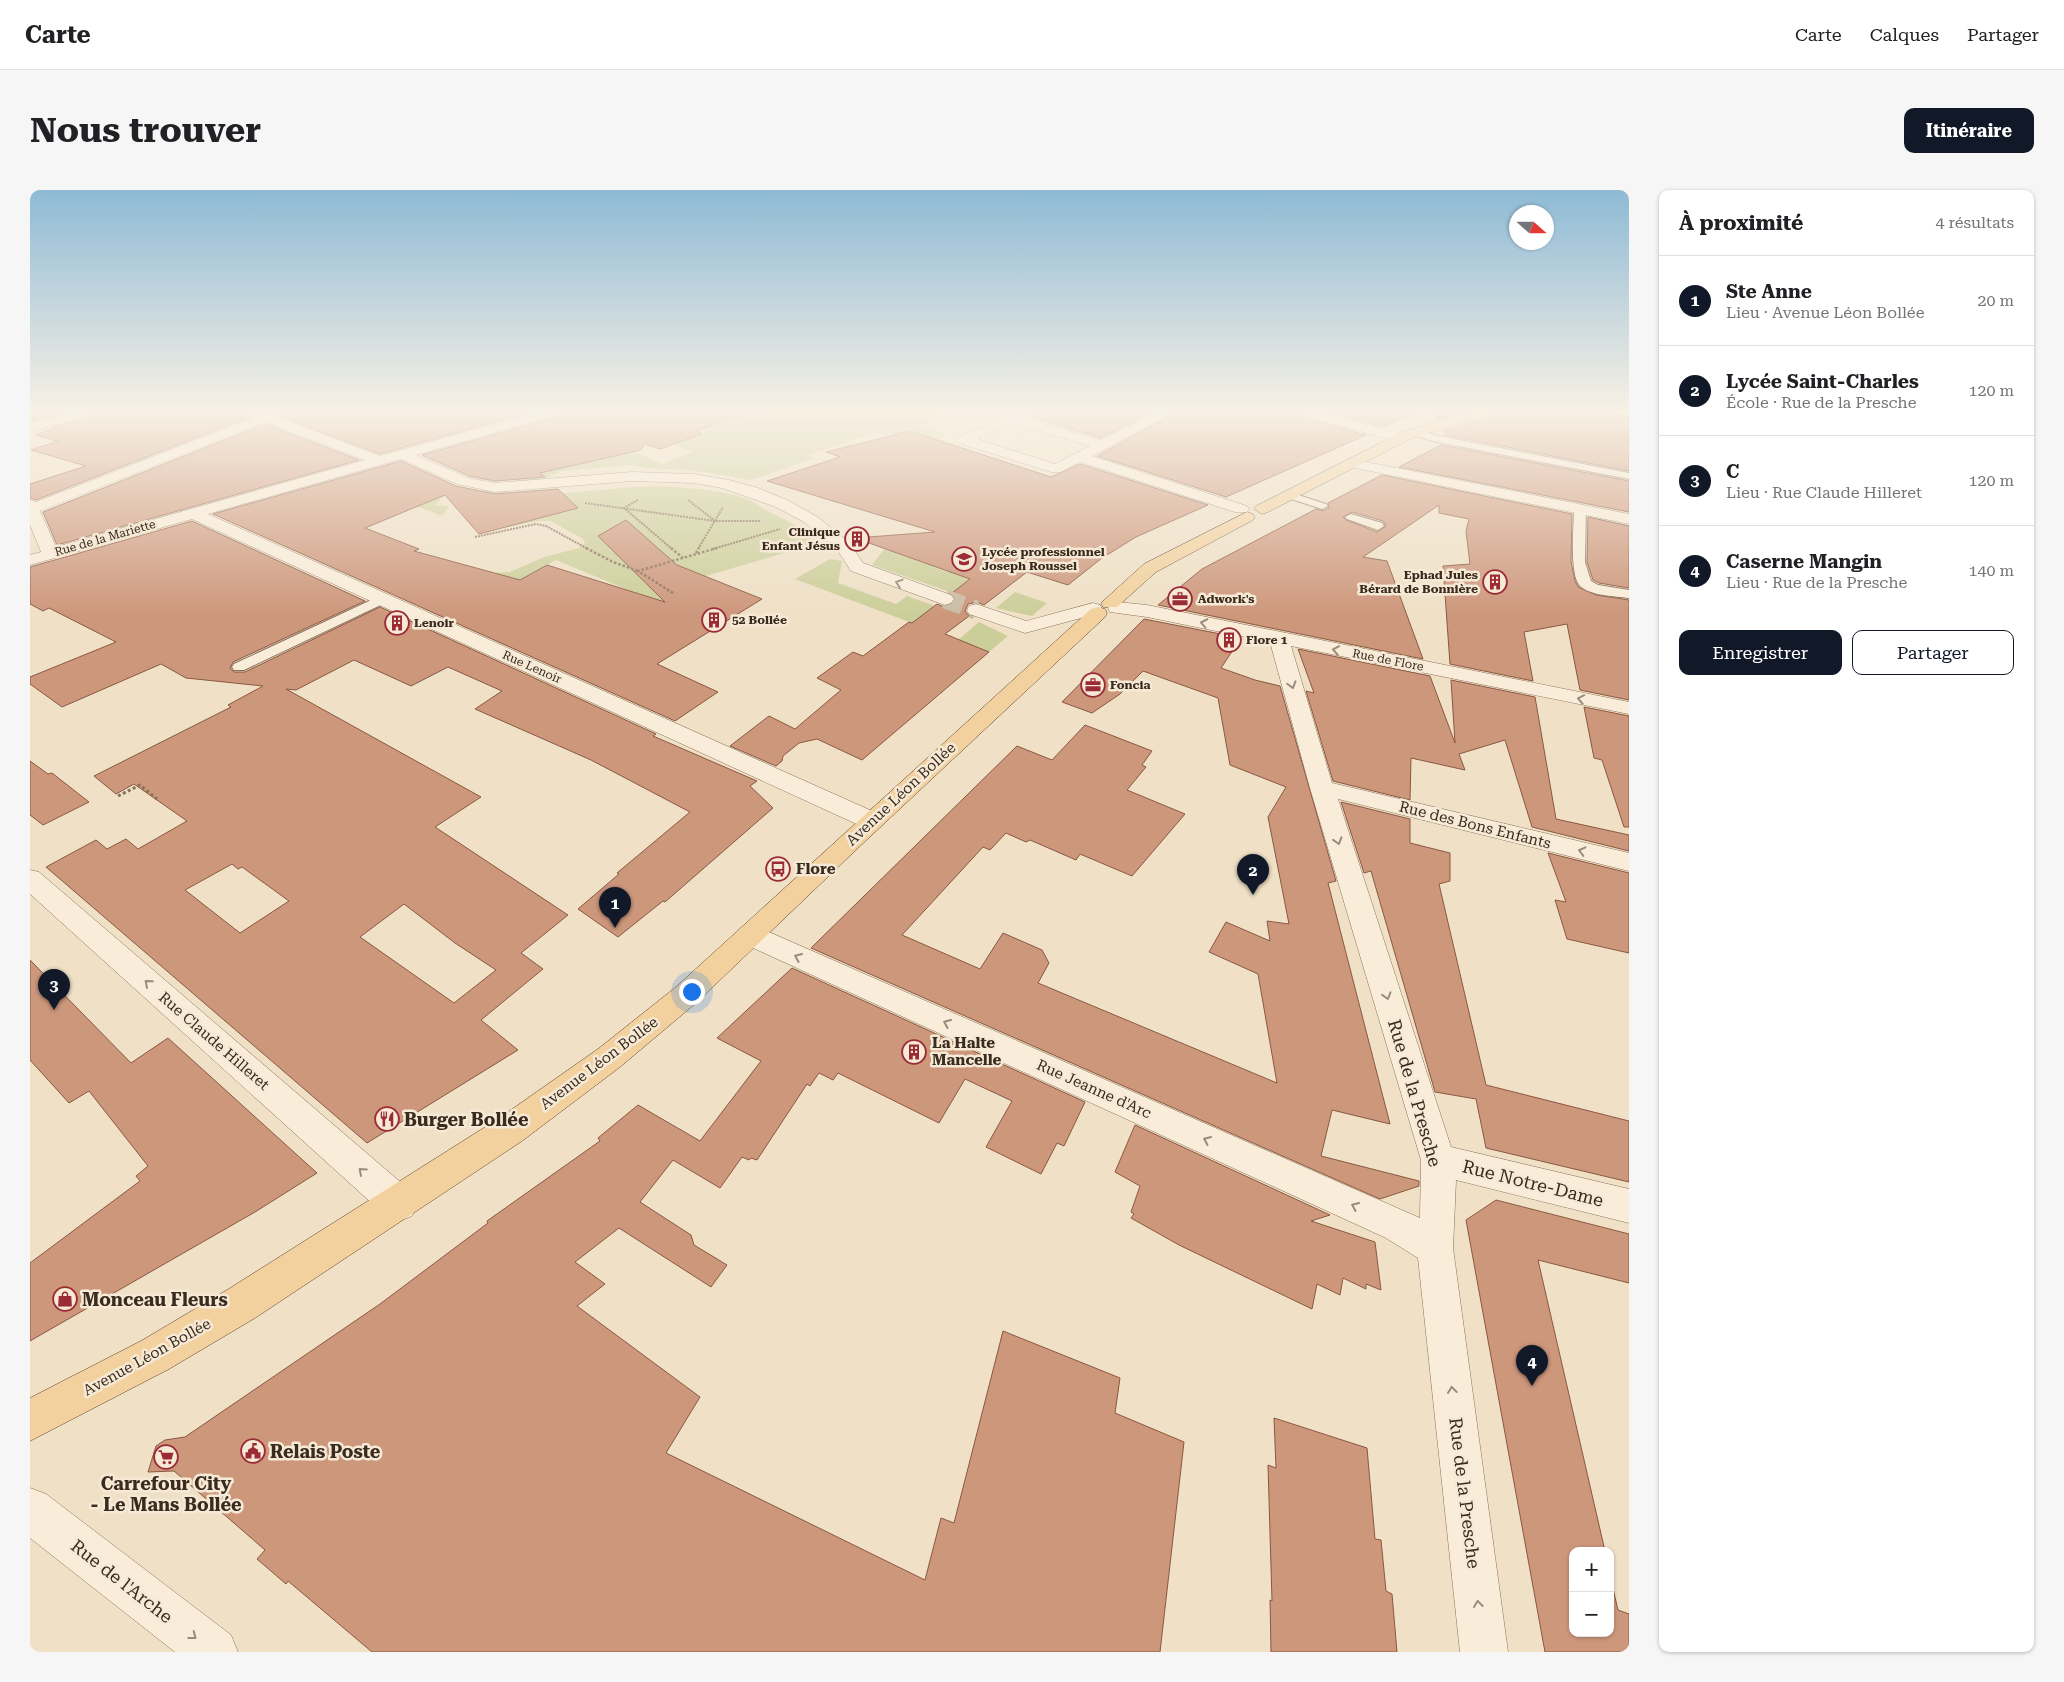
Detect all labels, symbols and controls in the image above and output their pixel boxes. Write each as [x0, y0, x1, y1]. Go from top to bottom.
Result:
text: Carte [25, 21, 91, 49]
text: Carte [1795, 24, 1842, 45]
text: Calques [1870, 24, 1939, 45]
text: Partager [1967, 24, 2039, 45]
button: Itinéraire [1904, 108, 2034, 153]
text: Nous trouver [30, 110, 261, 151]
north arrow [1509, 205, 1554, 250]
text: À proximité [1679, 211, 1803, 235]
text: 4 résultats [1935, 213, 2014, 232]
text: Ste Anne [1726, 280, 1812, 303]
text: 1 [1691, 291, 1699, 310]
text: 20 m [1977, 291, 2014, 310]
text: Lieu · Avenue Léon Bollée [1726, 303, 1925, 322]
text: Lycée Saint-Charles [1726, 370, 1919, 393]
text: 2 [1691, 381, 1699, 400]
text: 120 m [1968, 381, 2014, 400]
text: École · Rue de la Presche [1726, 393, 1916, 412]
text: C [1726, 460, 1739, 483]
text: 3 [1691, 471, 1699, 490]
text: 120 m [1968, 471, 2014, 490]
text: Lieu · Rue Claude Hilleret [1726, 483, 1922, 502]
street label: Rue de la Mariette [53, 517, 158, 559]
place label: Clinique Enfant Jésus [762, 525, 840, 553]
building icon: Clinique Enfant Jésus [844, 526, 870, 552]
place label: Lycée professionnel Joseph Roussel [982, 545, 1105, 573]
school or university icon: Lycée professionnel Joseph Roussel [951, 546, 977, 572]
text: Caserne Mangin [1726, 550, 1882, 573]
text: 4 [1691, 561, 1699, 580]
text: 140 m [1968, 561, 2014, 580]
place label: Ephad Jules Bérard de Bonnière [1359, 568, 1478, 596]
building icon: Ephad Jules Bérard de Bonnière [1482, 569, 1508, 595]
text: Lieu · Rue de la Presche [1726, 573, 1907, 592]
one-way arrow [895, 579, 903, 589]
office icon: Adwork's [1167, 586, 1193, 612]
place label: Adwork's [1198, 592, 1254, 606]
building icon: 52 Bollée [701, 607, 727, 633]
building icon: Lenoir [384, 610, 410, 636]
place label: 52 Bollée [732, 613, 787, 627]
place label: Lenoir [414, 616, 455, 630]
one-way arrow [1200, 618, 1209, 628]
building icon: Flore 1 [1216, 627, 1242, 653]
button: Enregistrer [1679, 630, 1842, 675]
button: Partager [1852, 630, 2014, 675]
place label: Flore 1 [1246, 633, 1288, 647]
one-way arrow [1332, 645, 1340, 655]
street label: Rue de Flore [1351, 646, 1425, 674]
street label: Rue Lenoir [500, 648, 564, 686]
office icon: Foncia [1080, 672, 1106, 698]
place label: Foncia [1110, 678, 1151, 692]
one-way arrow [1287, 680, 1297, 689]
one-way arrow [1577, 694, 1586, 704]
street label: Avenue Léon Bollée [843, 739, 959, 849]
street label: Rue des Bons Enfants [1397, 797, 1553, 853]
one-way arrow [1333, 836, 1343, 844]
one-way arrow [1578, 846, 1586, 856]
pin: 2 [1237, 854, 1269, 895]
bus stop icon: Flore [765, 856, 791, 882]
place label: Flore [796, 860, 836, 878]
pin: 1 [599, 887, 631, 928]
one-way arrow [794, 952, 803, 963]
pin: 3 [38, 969, 70, 1010]
your location [679, 979, 705, 1005]
one-way arrow [145, 980, 154, 989]
street label: Rue Claude Hilleret [155, 988, 273, 1094]
one-way arrow [1381, 991, 1391, 1000]
street label: Avenue Léon Bollée [536, 1013, 662, 1113]
street label: Rue de la Presche [1384, 1017, 1446, 1169]
one-way arrow [943, 1020, 952, 1030]
place label: La Halte Mancelle [932, 1034, 1002, 1069]
building icon: La Halte Mancelle [901, 1039, 927, 1065]
street label: Rue Jeanne d'Arc [1034, 1056, 1154, 1122]
restaurant icon: Burger Bollée [374, 1106, 400, 1132]
place label: Burger Bollée [404, 1109, 529, 1130]
one-way arrow [1203, 1135, 1212, 1146]
street label: Rue Notre-Dame [1460, 1155, 1606, 1211]
one-way arrow [359, 1168, 368, 1177]
one-way arrow [1351, 1202, 1360, 1213]
shop icon: Monceau Fleurs [52, 1286, 78, 1312]
place label: Monceau Fleurs [82, 1289, 228, 1310]
street label: Avenue Léon Bollée [80, 1314, 214, 1400]
pin: 4 [1516, 1345, 1548, 1386]
one-way arrow [1447, 1386, 1458, 1394]
street label: Rue de la Presche [1445, 1416, 1485, 1570]
public building icon: Relais Poste [240, 1438, 266, 1464]
place label: Relais Poste [270, 1441, 381, 1462]
supermarket icon: Carrefour City - Le Mans Bollée [153, 1444, 179, 1470]
place label: Carrefour City - Le Mans Bollée [90, 1473, 242, 1515]
street label: Rue de l'Arche [67, 1535, 177, 1627]
map controls [1569, 1547, 1614, 1637]
button: + [1569, 1547, 1614, 1592]
button: − [1569, 1592, 1614, 1637]
one-way arrow [1473, 1599, 1484, 1607]
one-way arrow [187, 1630, 197, 1639]

